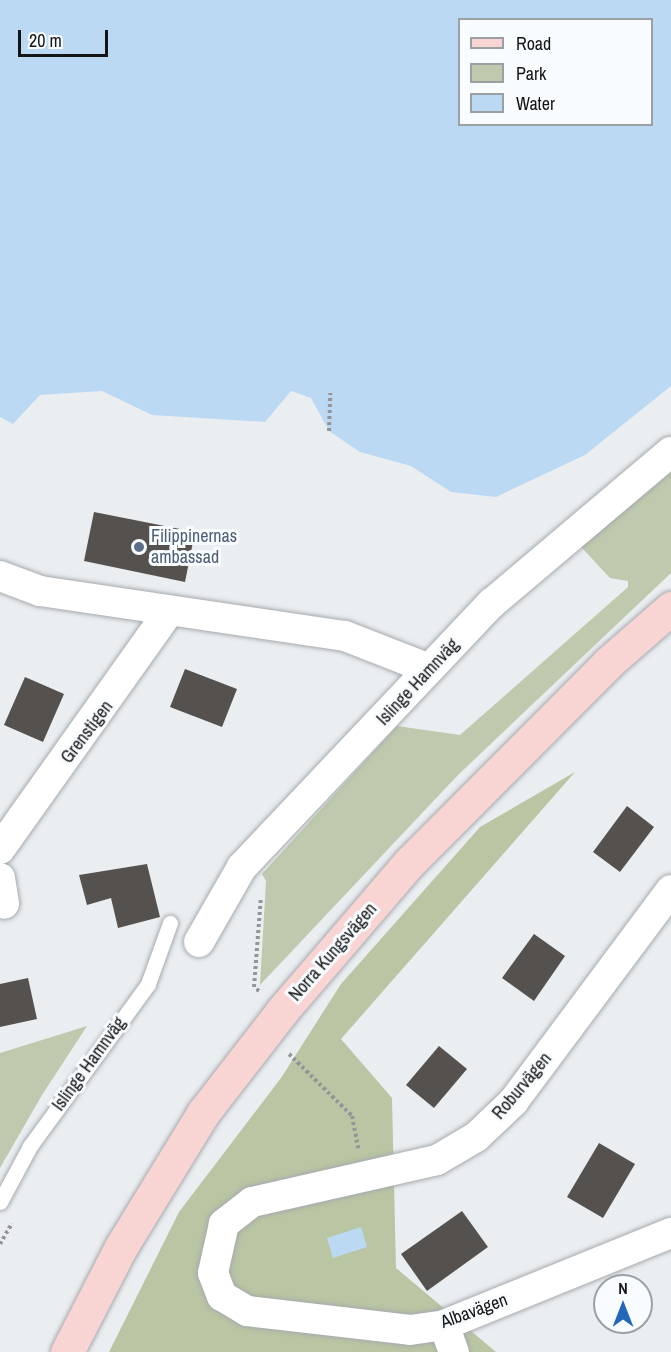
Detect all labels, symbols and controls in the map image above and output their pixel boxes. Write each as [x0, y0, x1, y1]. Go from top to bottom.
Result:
scale bar [21, 18, 111, 56]
legend [458, 18, 653, 126]
text: 20 m [29, 28, 62, 53]
text: Road [516, 31, 551, 56]
text: Park [516, 61, 546, 86]
text: Water [516, 91, 555, 116]
place label: Filippinernas ambassad [151, 526, 237, 568]
marker: Filippinernas ambassad [132, 540, 146, 554]
street label: Islinge Hamnväg [372, 634, 464, 730]
street label: Grenstigen [56, 696, 118, 768]
street label: Norra Kungsvägen [284, 898, 382, 1006]
street label: Islinge Hamnväg [48, 1013, 130, 1115]
street label: Roburvägen [488, 1048, 556, 1124]
north arrow [593, 1274, 653, 1334]
text: N [618, 1277, 628, 1299]
street label: Albavägen [438, 1289, 510, 1333]

